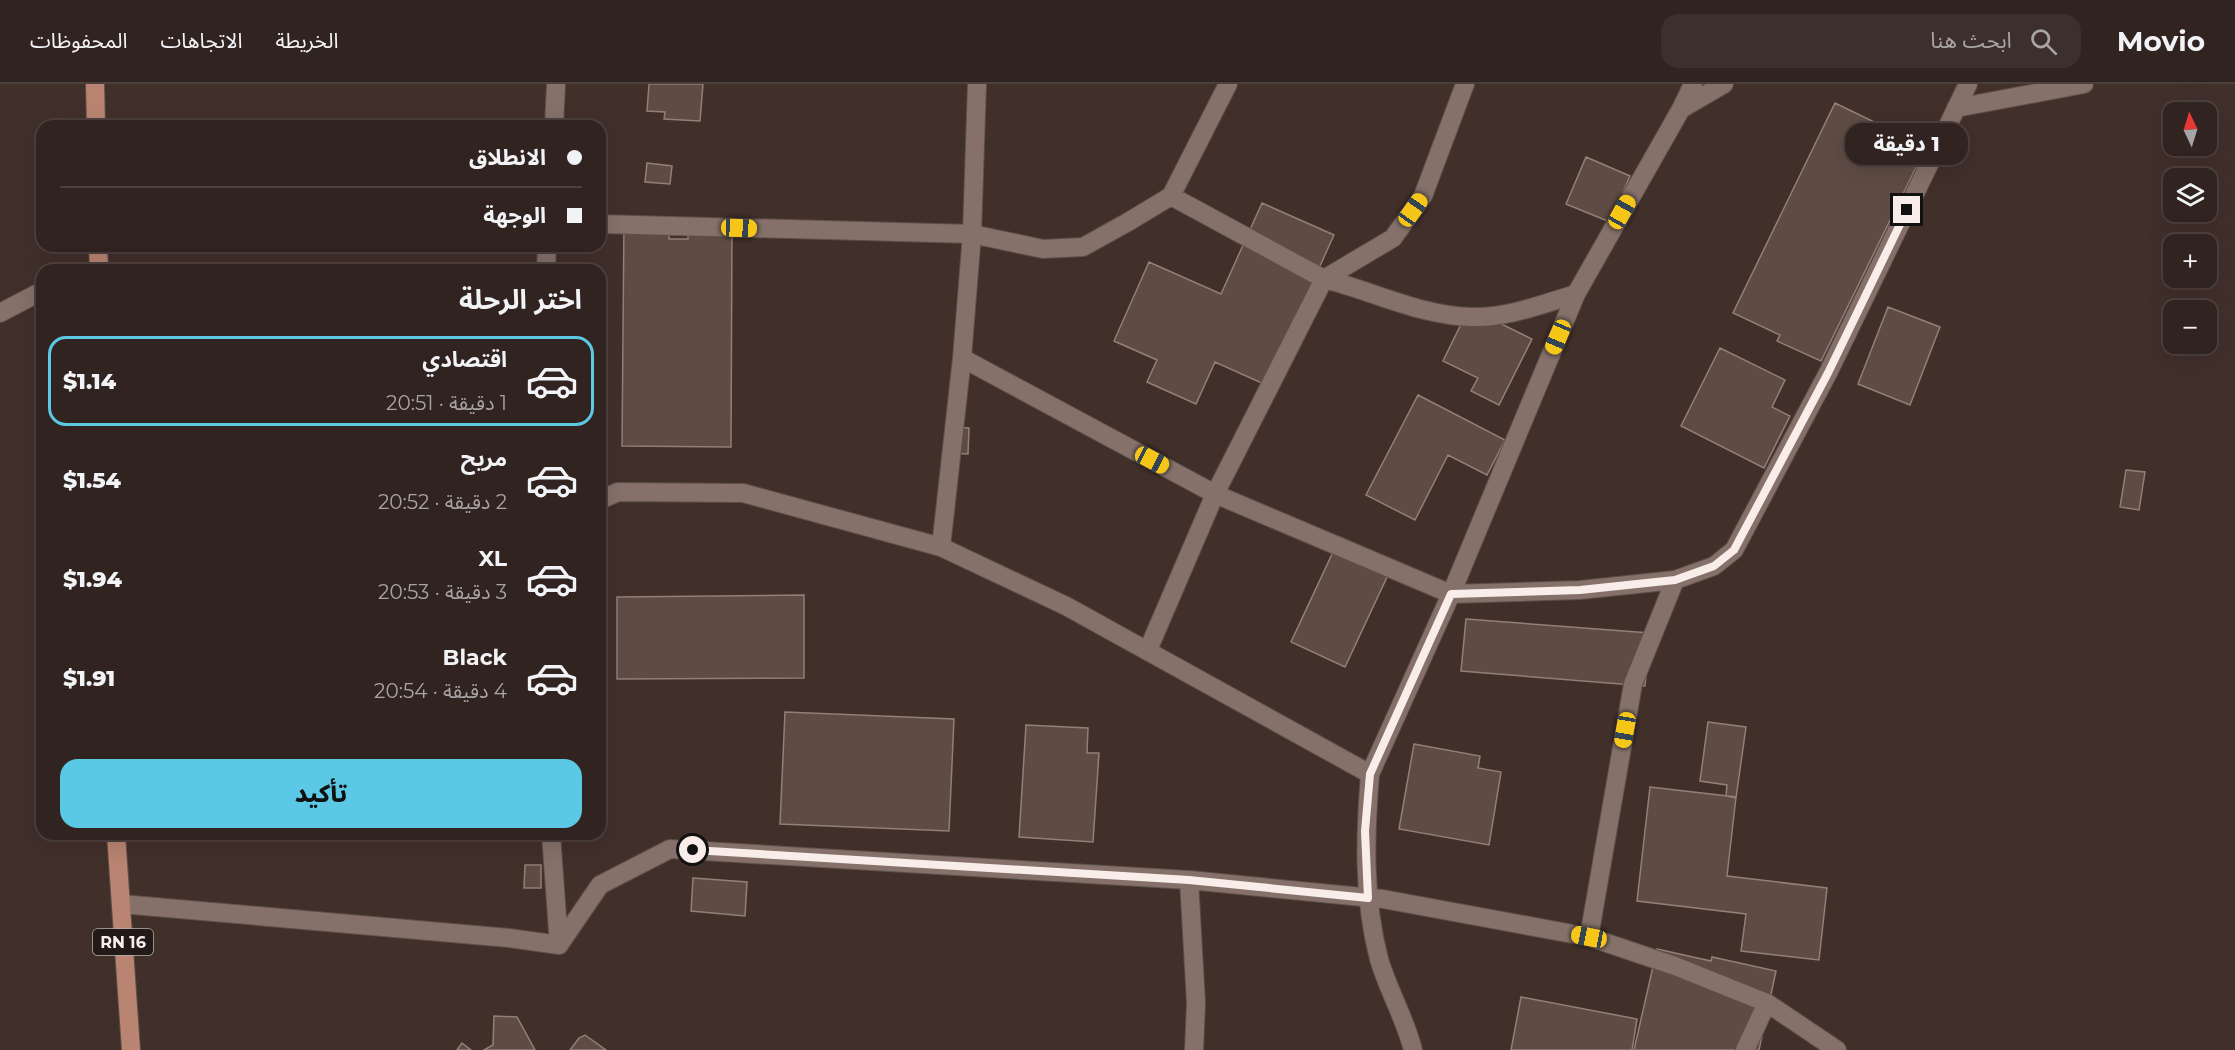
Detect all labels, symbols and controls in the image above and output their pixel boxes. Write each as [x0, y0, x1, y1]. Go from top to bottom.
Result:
search box [1661, 14, 2081, 68]
text: Movio [2117, 24, 2205, 58]
icon: search [2027, 25, 2060, 58]
text: ابحث هنا [1930, 27, 2012, 54]
text: المحفوظات [30, 28, 127, 53]
text: الاتجاهات [160, 28, 242, 53]
text: الخريطة [275, 28, 338, 53]
north arrow [2163, 102, 2217, 156]
map controls [2163, 102, 2217, 354]
callout: 1 دقيقة [1846, 123, 1968, 165]
text: 1 دقيقة [1873, 132, 1940, 156]
text: الانطلاق [469, 144, 546, 171]
button: layers [2163, 168, 2217, 222]
car [1395, 190, 1431, 230]
car [1605, 192, 1639, 232]
route end [1893, 196, 1920, 223]
text: الوجهة [483, 202, 546, 229]
car [721, 218, 757, 238]
button: + [2163, 234, 2217, 288]
text: اختر الرحلة [459, 283, 582, 316]
button: − [2163, 300, 2217, 354]
car [1543, 317, 1573, 357]
text: اقتصادي [422, 346, 507, 373]
icon: car [525, 354, 579, 408]
text: $1.14 [63, 368, 116, 395]
text: 1 دقيقة · 20:51 [386, 391, 507, 415]
car [1132, 444, 1172, 476]
text: مريح [461, 445, 507, 472]
icon: car [525, 453, 579, 507]
text: $1.54 [63, 467, 121, 494]
text: 2 دقيقة · 20:52 [378, 490, 507, 514]
text: XL [478, 545, 507, 572]
icon: car [525, 552, 579, 606]
text: $1.94 [63, 566, 122, 593]
text: 3 دقيقة · 20:53 [378, 580, 507, 604]
text: Black [443, 644, 507, 671]
icon: car [525, 651, 579, 705]
text: $1.91 [63, 665, 115, 692]
text: 4 دقيقة · 20:54 [374, 679, 507, 703]
car [1613, 711, 1637, 749]
button: تأكيد [60, 759, 582, 828]
route start [679, 836, 706, 863]
car [1570, 925, 1608, 949]
road number: RN 16 [93, 929, 153, 955]

